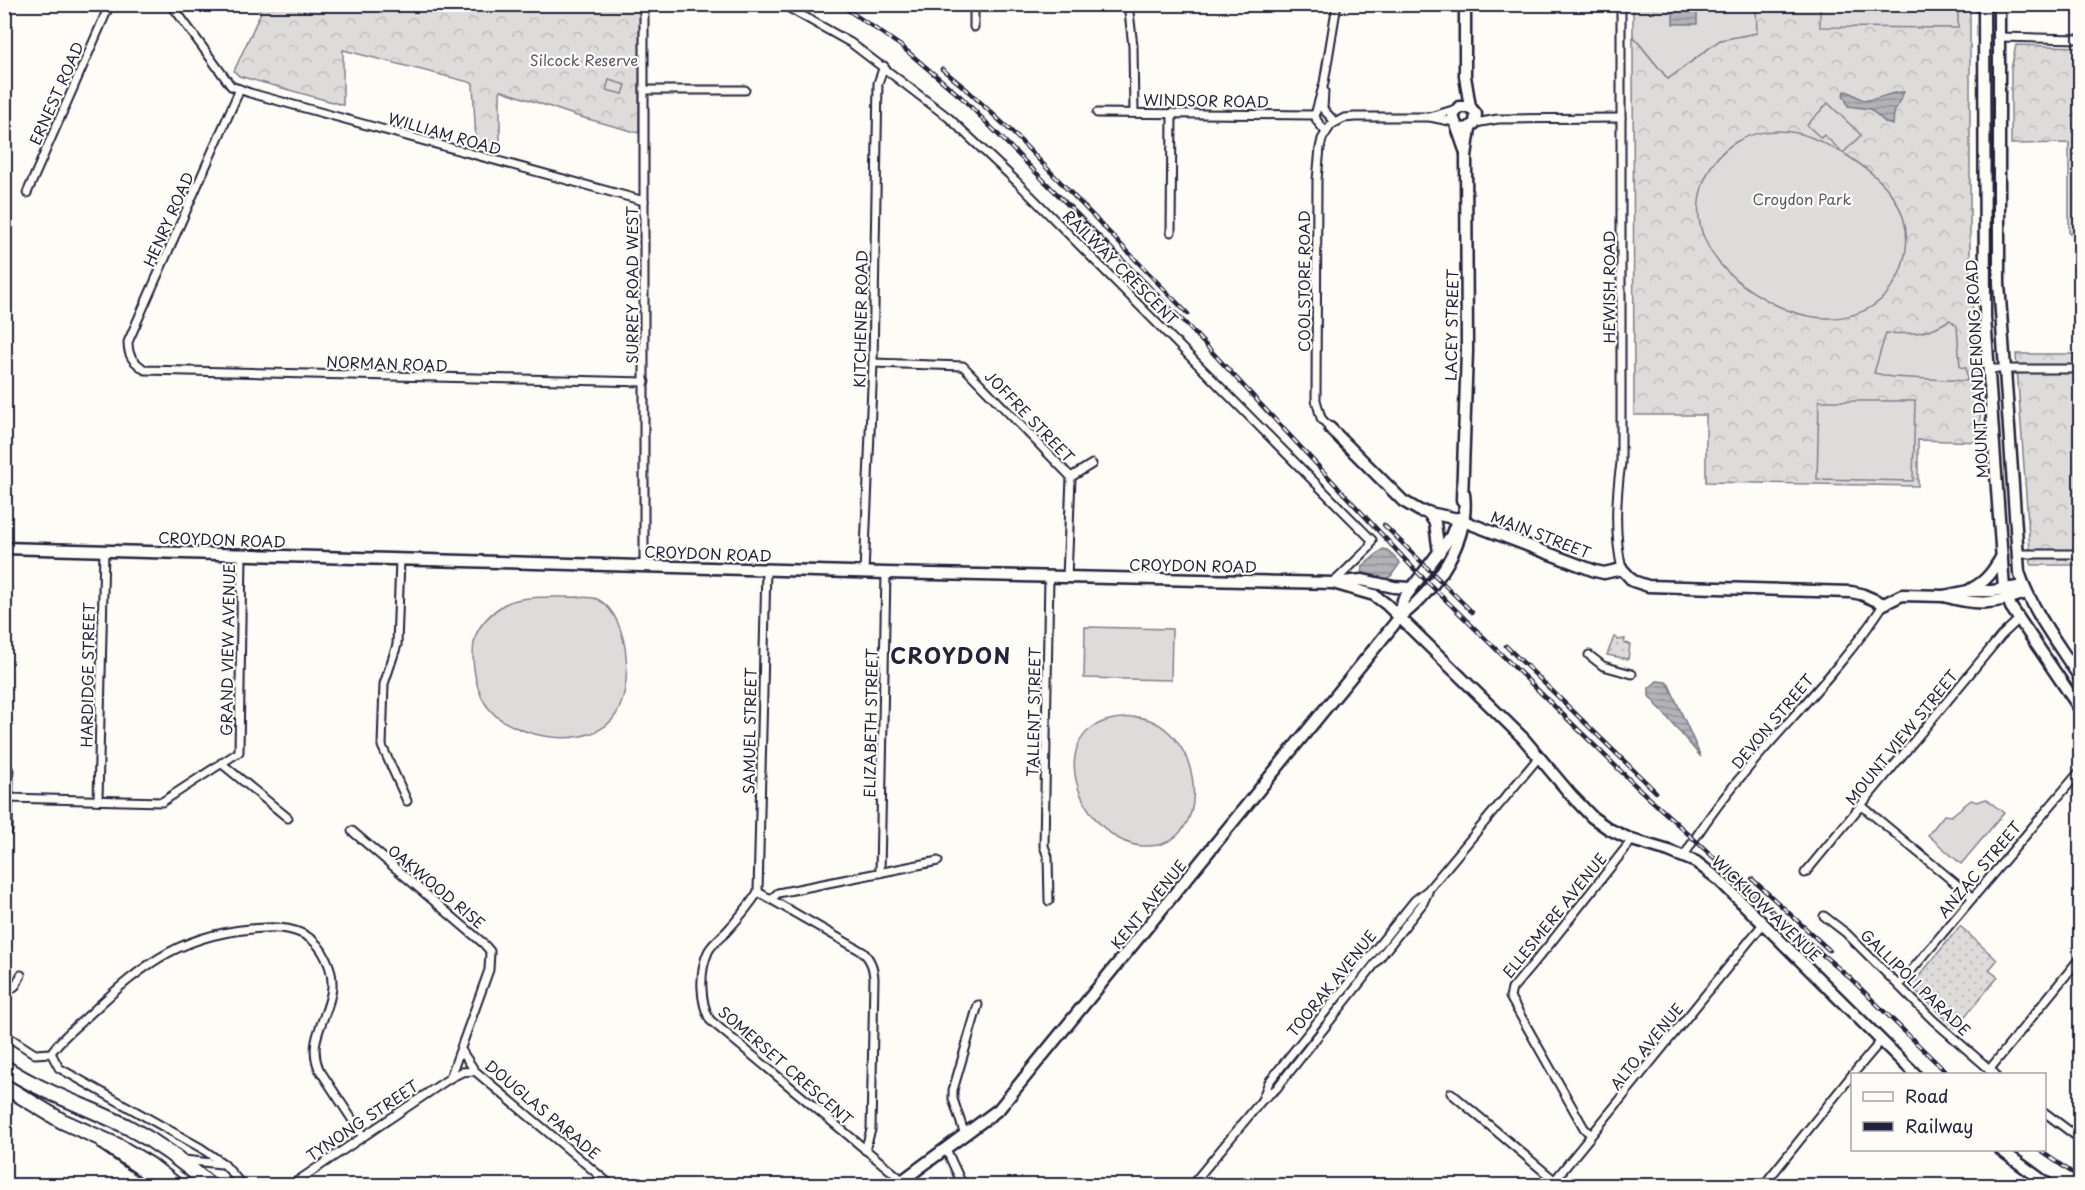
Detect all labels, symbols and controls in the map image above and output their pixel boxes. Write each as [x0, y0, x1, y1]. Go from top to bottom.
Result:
street label: ERNEST ROAD [23, 38, 89, 148]
park label: Silcock Reserve [530, 48, 638, 71]
street label: WINDSOR ROAD [1143, 87, 1269, 113]
street label: WILLIAM ROAD [386, 106, 504, 160]
street label: HENRY ROAD [137, 168, 199, 270]
park label: Croydon Park [1752, 187, 1852, 210]
street label: RAILWAY CRESCENT [1058, 204, 1184, 330]
street label: SURREY ROAD WEST [620, 205, 643, 364]
street label: COOLSTORE ROAD [1292, 210, 1315, 352]
street label: HEWISH ROAD [1597, 231, 1620, 343]
street label: KITCHENER ROAD [847, 250, 873, 388]
street label: MOUNT DANDENONG ROAD [1959, 259, 1993, 479]
street label: LACEY STREET [1439, 268, 1463, 381]
street label: NORMAN ROAD [326, 349, 448, 377]
street label: JOFFRE STREET [980, 365, 1081, 468]
street label: MAIN STREET [1488, 504, 1595, 564]
street label: CROYDON ROAD [158, 525, 286, 553]
street label: CROYDON ROAD [644, 539, 772, 567]
street label: CROYDON ROAD [1129, 552, 1257, 578]
street label: GRAND VIEW AVENUE [214, 564, 240, 736]
street label: HARDIDGE STREET [74, 602, 100, 748]
district label: CROYDON [890, 639, 1012, 671]
street label: TALLENT STREET [1020, 646, 1046, 777]
street label: ELIZABETH STREET [857, 647, 883, 798]
street label: MOUNT VIEW STREET [1839, 664, 1963, 810]
street label: SAMUEL STREET [736, 667, 762, 795]
street label: DEVON STREET [1725, 668, 1819, 773]
street label: ANZAC STREET [1932, 815, 2027, 922]
street label: OAKWOOD RISE [383, 838, 491, 934]
street label: ELLESMERE AVENUE [1496, 848, 1612, 982]
street label: WICKLOW AVENUE [1707, 850, 1827, 966]
street label: KENT AVENUE [1105, 854, 1191, 954]
street label: GALLIPOLI PARADE [1856, 923, 1976, 1041]
street label: TOORAK AVENUE [1281, 925, 1381, 1041]
street label: ALTO AVENUE [1604, 998, 1688, 1094]
street label: SOMERSET CRESCENT [714, 1000, 859, 1130]
street label: DOUGLAS PARADE [480, 1054, 606, 1164]
legend [1851, 1073, 2046, 1151]
street label: TYNONG STREET [301, 1074, 423, 1166]
text: Road [1905, 1082, 1949, 1109]
text: Railway [1905, 1112, 1973, 1139]

